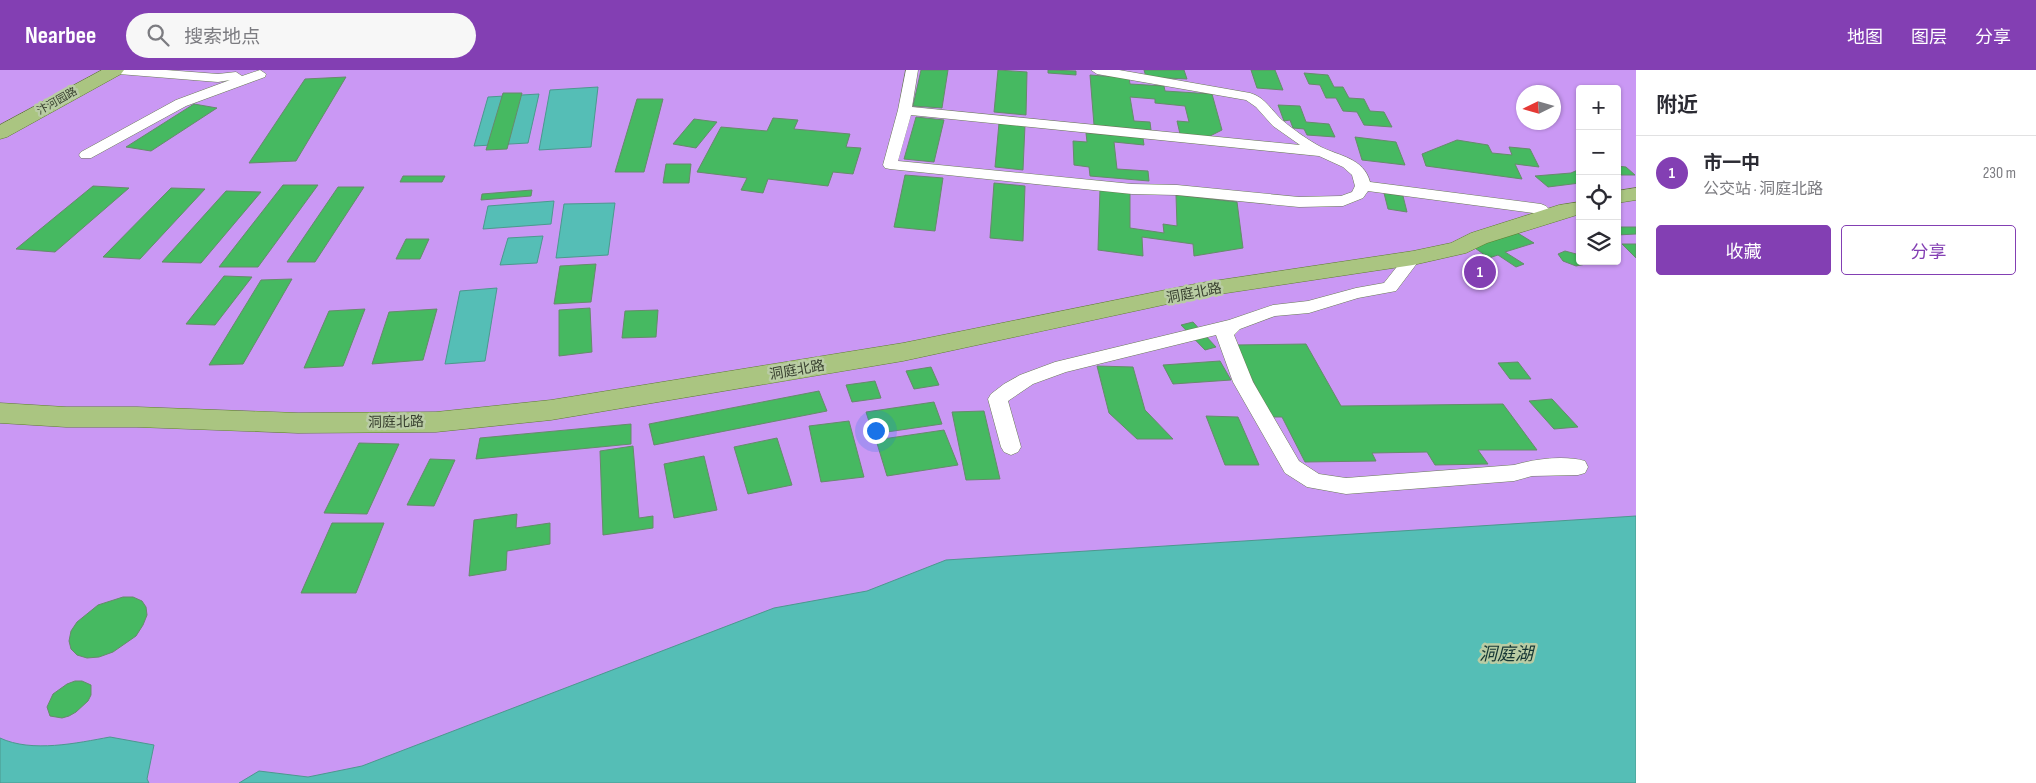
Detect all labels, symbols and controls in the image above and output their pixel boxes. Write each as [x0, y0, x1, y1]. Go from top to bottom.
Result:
search box [126, 13, 476, 58]
text: Nearbee [25, 21, 96, 50]
icon: search [144, 21, 172, 49]
text: 搜索地点 [184, 26, 260, 49]
text: 地图 [1847, 27, 1883, 48]
text: 图层 [1911, 27, 1947, 48]
text: 分享 [1975, 27, 2011, 48]
street label: 汴河园路 [35, 85, 79, 117]
north arrow [1516, 85, 1561, 130]
map controls [1576, 85, 1621, 265]
button: + [1576, 85, 1621, 130]
text: 附近 [1656, 93, 1698, 118]
button: − [1576, 130, 1621, 175]
text: 市一中 [1703, 152, 1760, 175]
text: 1 [1669, 164, 1675, 183]
text: 230 m [1983, 164, 2016, 183]
button: locate [1576, 175, 1621, 220]
text: 公交站 · 洞庭北路 [1703, 180, 1823, 199]
button: layers [1576, 220, 1621, 265]
button: 收藏 [1656, 225, 1831, 275]
button: 分享 [1841, 225, 2016, 275]
pin: 1 [1464, 253, 1496, 291]
street label: 洞庭北路 [1165, 279, 1223, 307]
street label: 洞庭北路 [768, 357, 826, 383]
street label: 洞庭北路 [368, 413, 424, 431]
your location [863, 418, 889, 444]
water label: 洞庭湖 [1479, 644, 1536, 665]

